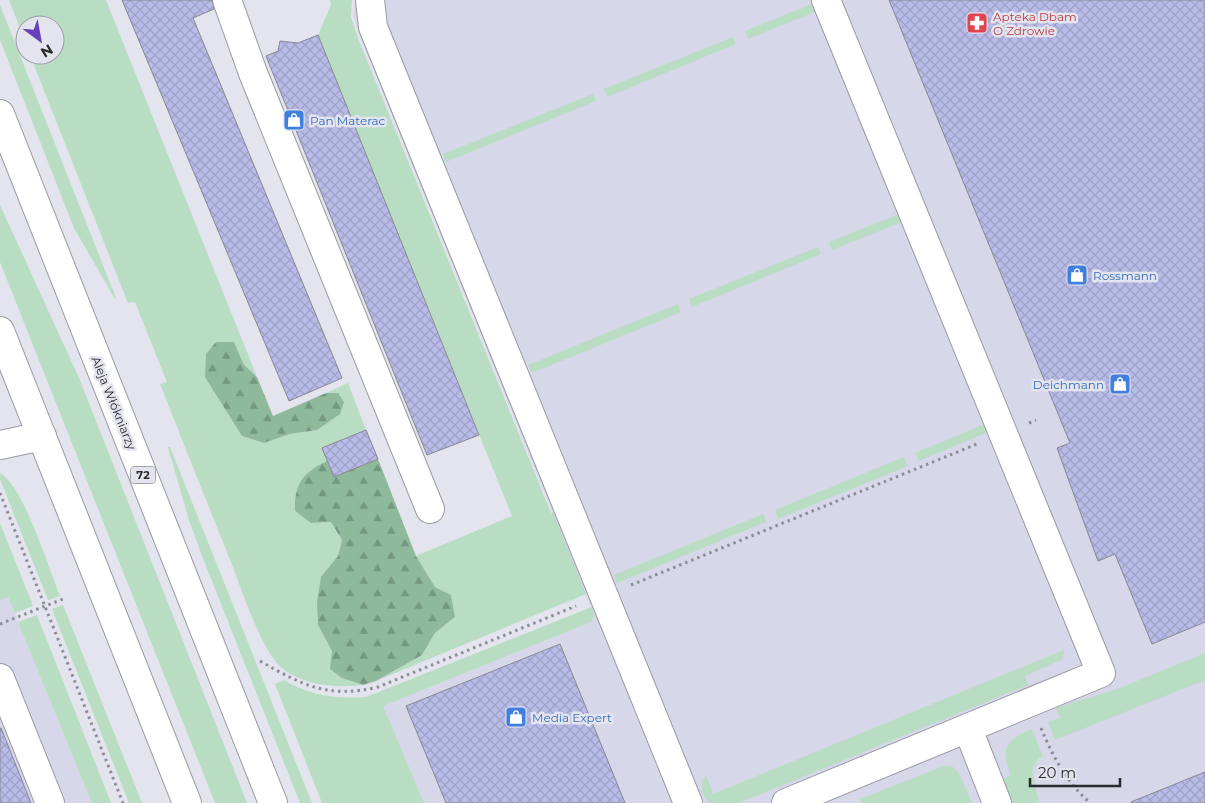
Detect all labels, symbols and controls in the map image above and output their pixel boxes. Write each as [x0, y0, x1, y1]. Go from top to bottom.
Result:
place label: Apteka Dbam O Zdrowie [993, 9, 1077, 38]
pharmacy icon: Apteka Dbam O Zdrowie [965, 11, 989, 35]
north arrow [15, 15, 65, 65]
text: N [37, 40, 56, 62]
shop icon: Pan Materac [282, 108, 306, 132]
place label: Pan Materac [310, 113, 386, 128]
shop icon: Rossmann [1065, 263, 1089, 287]
place label: Rossmann [1093, 268, 1157, 283]
street label: Aleja Włókniarzy [88, 354, 140, 452]
shop icon: Deichmann [1108, 372, 1132, 396]
place label: Deichmann [1033, 377, 1104, 392]
road number: 72 [130, 466, 156, 484]
shop icon: Media Expert [504, 705, 528, 729]
place label: Media Expert [532, 710, 612, 725]
scale bar [1030, 756, 1120, 788]
text: 20 m [1038, 763, 1076, 782]

